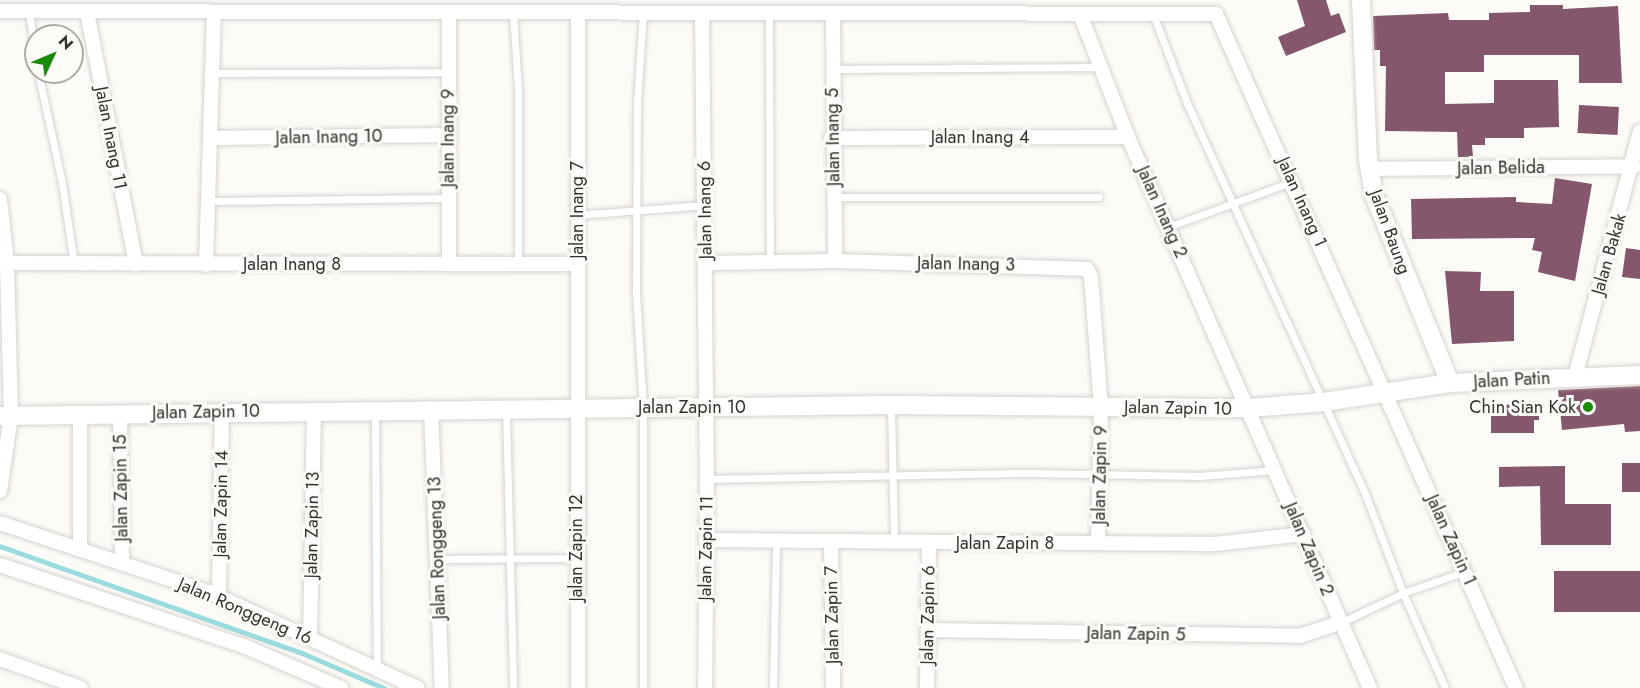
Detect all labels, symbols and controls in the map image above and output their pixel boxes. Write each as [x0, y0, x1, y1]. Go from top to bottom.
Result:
north arrow [24, 24, 84, 84]
text: N [53, 30, 79, 55]
street label: Jalan Inang 11 [90, 85, 132, 191]
street label: Jalan Inang 5 [821, 88, 845, 186]
street label: Jalan Inang 9 [437, 89, 459, 187]
street label: Jalan Inang 10 [275, 125, 383, 149]
street label: Jalan Inang 4 [931, 126, 1029, 148]
street label: Jalan Inang 1 [1273, 154, 1331, 250]
street label: Jalan Belida [1457, 156, 1545, 180]
street label: Jalan Inang 7 [566, 161, 588, 259]
street label: Jalan Inang 6 [693, 161, 717, 259]
street label: Jalan Inang 2 [1132, 163, 1192, 261]
street label: Jalan Baung [1365, 187, 1415, 277]
street label: Jalan Bakak [1587, 211, 1631, 297]
street label: Jalan Inang 3 [917, 252, 1015, 276]
street label: Jalan Inang 8 [243, 253, 341, 275]
street label: Jalan Patin [1473, 367, 1551, 393]
street label: Jalan Zapin 10 [638, 396, 746, 418]
street label: Jalan Zapin 10 [1124, 396, 1232, 420]
place label: Chin Sian Kok [1469, 396, 1576, 418]
street label: Jalan Zapin 10 [152, 400, 260, 424]
marker: Chin Sian Kok [1581, 400, 1595, 414]
street label: Jalan Zapin 9 [1088, 425, 1112, 525]
street label: Jalan Zapin 15 [109, 434, 133, 542]
street label: Jalan Zapin 14 [209, 450, 233, 558]
street label: Jalan Zapin 13 [300, 471, 324, 579]
street label: Jalan Ronggeng 13 [424, 476, 450, 620]
street label: Jalan Zapin 1 [1421, 491, 1481, 589]
street label: Jalan Zapin 12 [565, 494, 587, 602]
street label: Jalan Zapin 11 [694, 495, 718, 601]
street label: Jalan Zapin 2 [1280, 499, 1338, 599]
street label: Jalan Zapin 8 [956, 532, 1054, 554]
street label: Jalan Zapin 6 [916, 565, 940, 665]
street label: Jalan Zapin 7 [820, 566, 844, 664]
street label: Jalan Ronggeng 16 [175, 573, 315, 649]
street label: Jalan Zapin 5 [1086, 622, 1186, 646]

